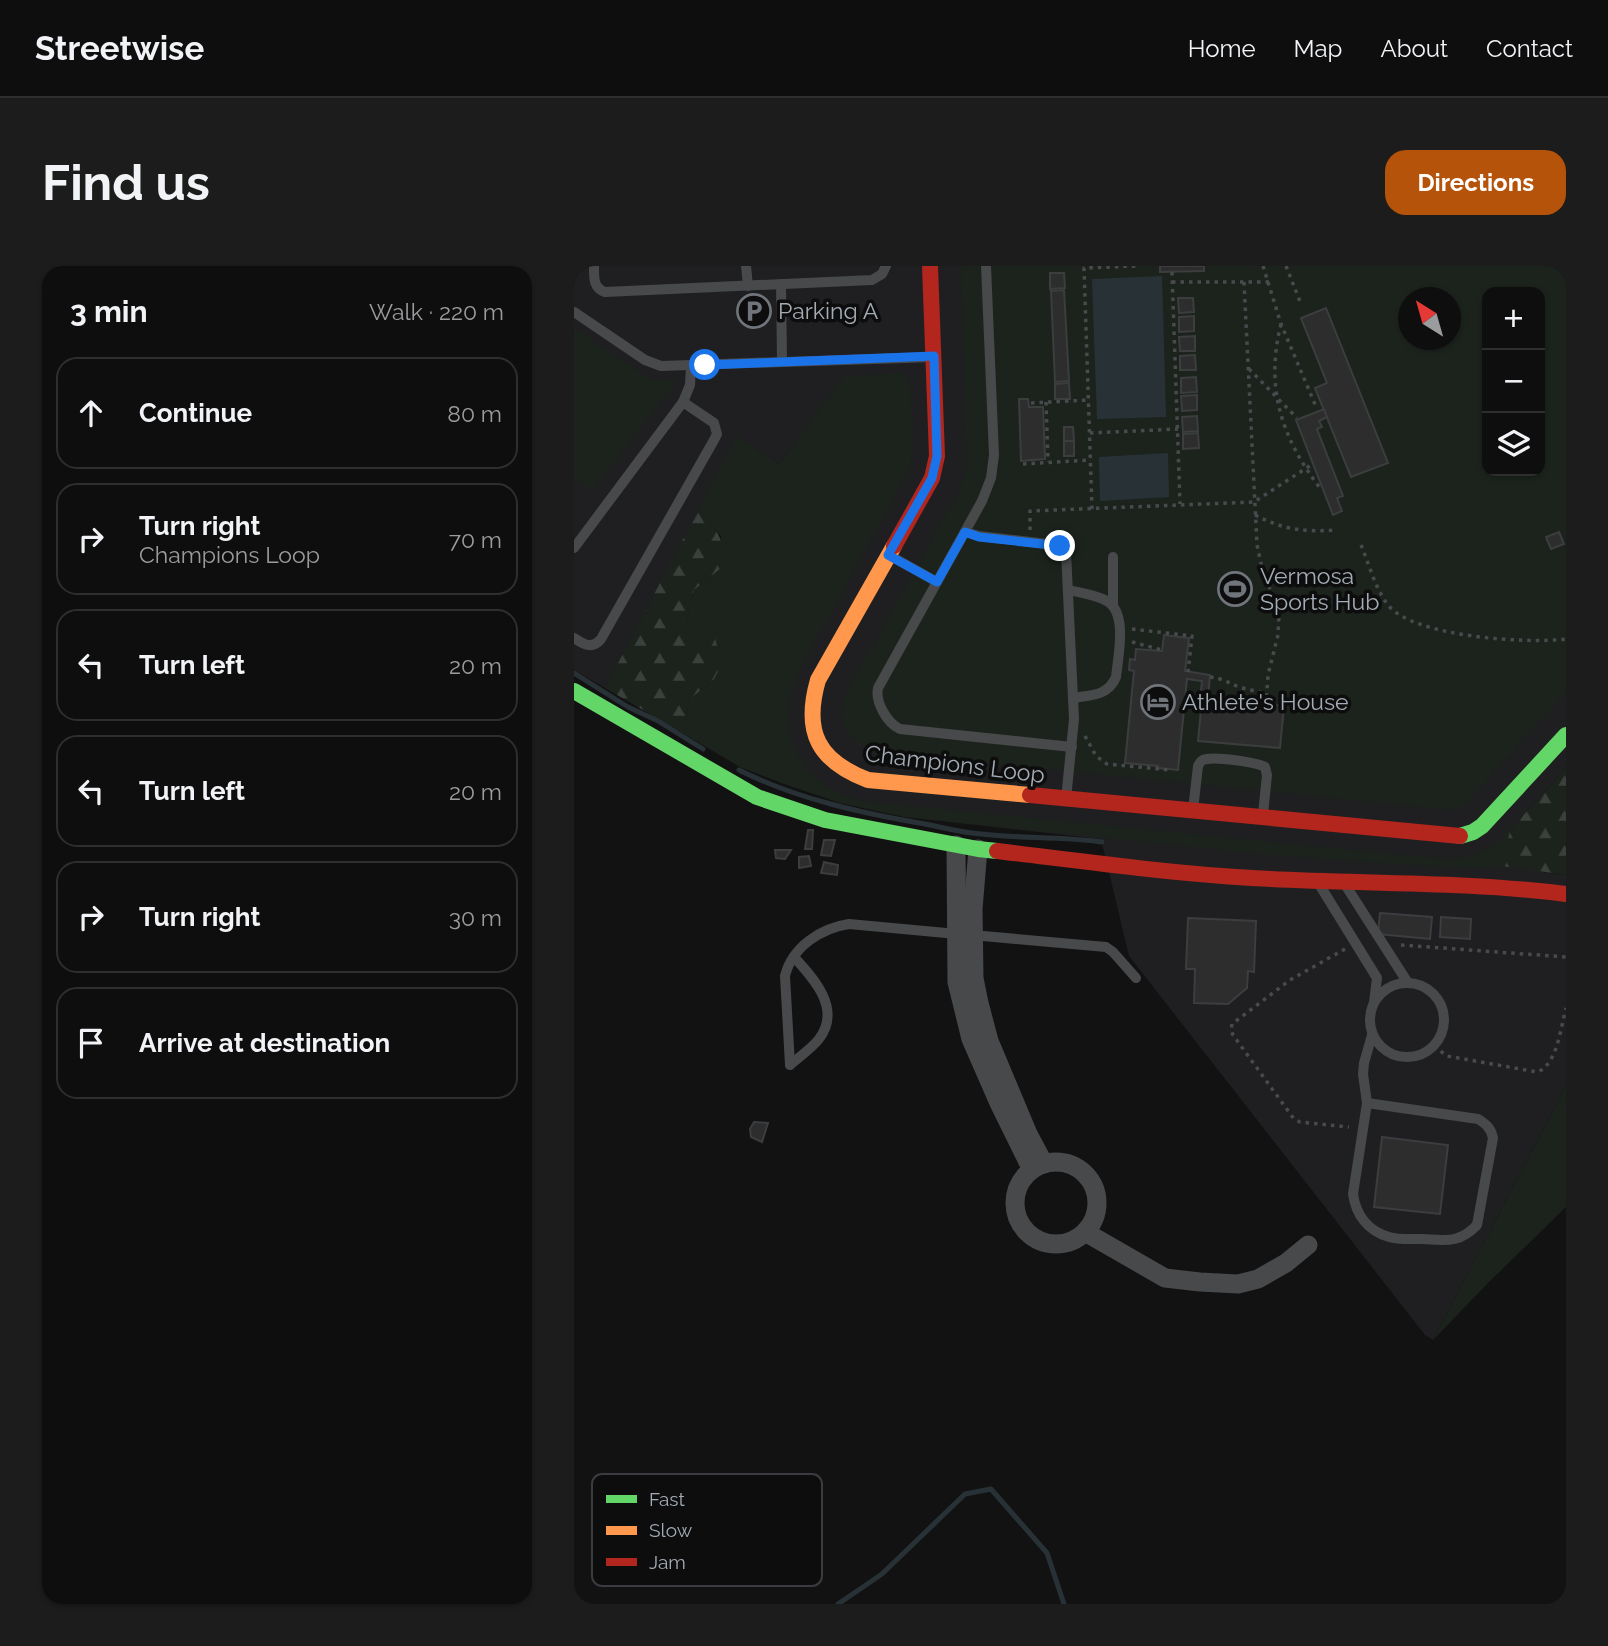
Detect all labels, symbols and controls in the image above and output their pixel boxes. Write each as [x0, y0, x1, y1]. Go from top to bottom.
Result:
text: Streetwise [35, 29, 204, 68]
text: Home [1188, 34, 1256, 63]
text: Map [1294, 34, 1342, 63]
text: About [1380, 34, 1448, 63]
text: Contact [1486, 34, 1573, 63]
button: Directions [1385, 150, 1566, 215]
text: Find us [42, 154, 210, 211]
north arrow [1398, 287, 1461, 350]
map controls [1482, 287, 1545, 476]
button: + [1482, 287, 1545, 350]
parking icon: Parking A [735, 292, 773, 330]
text: 3 min [70, 294, 148, 329]
place label: Parking A [778, 297, 879, 324]
text: Walk · 220 m [369, 298, 504, 325]
route start [689, 349, 720, 380]
button: − [1482, 350, 1545, 413]
icon: ahead [72, 394, 110, 432]
text: Continue [139, 398, 252, 428]
text: 80 m [447, 400, 502, 427]
button: layers [1482, 413, 1545, 476]
text: Turn right [139, 511, 260, 541]
icon: right [72, 520, 110, 558]
text: 70 m [449, 526, 502, 553]
route end [1044, 530, 1075, 561]
text: Champions Loop [139, 541, 320, 568]
place label: Vermosa Sports Hub [1260, 562, 1379, 615]
sports icon: Vermosa Sports Hub [1216, 570, 1254, 608]
icon: left [72, 646, 110, 684]
text: Turn left [139, 650, 245, 680]
text: 20 m [449, 652, 502, 679]
hotel icon: Athlete's House [1139, 683, 1177, 721]
place label: Athlete's House [1182, 688, 1349, 715]
street label: Champions Loop [864, 739, 1046, 788]
icon: left [72, 772, 110, 810]
text: Turn left [139, 776, 245, 806]
text: 20 m [449, 778, 502, 805]
icon: right [72, 898, 110, 936]
text: Turn right [139, 902, 260, 932]
text: 30 m [449, 904, 502, 931]
icon: arrive [72, 1024, 110, 1062]
text: Arrive at destination [139, 1028, 390, 1058]
legend [592, 1474, 822, 1586]
text: Fast [649, 1488, 685, 1510]
text: Slow [649, 1519, 693, 1541]
text: Jam [649, 1551, 686, 1573]

